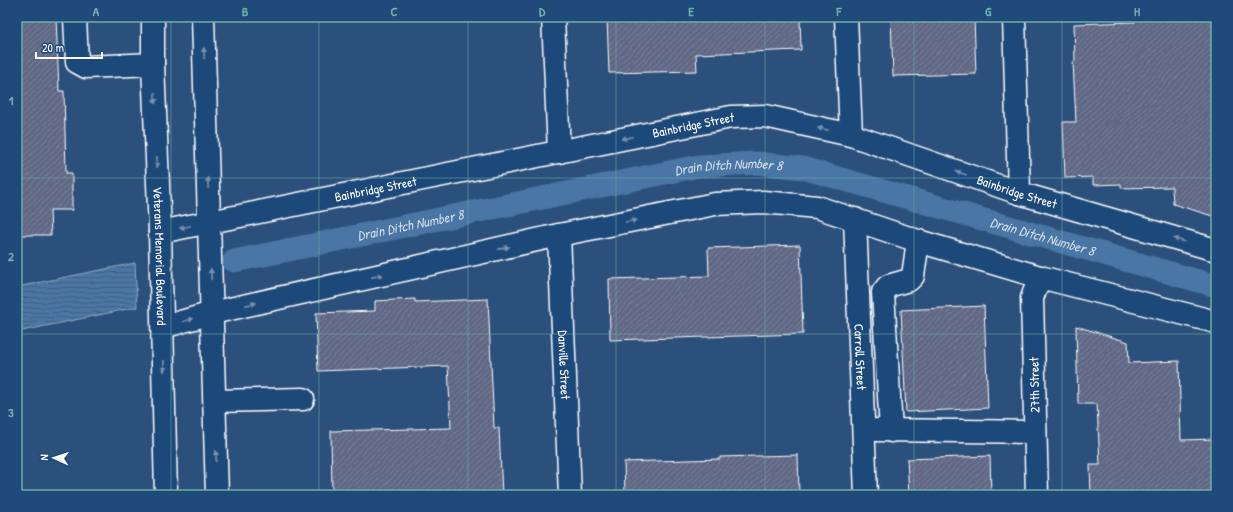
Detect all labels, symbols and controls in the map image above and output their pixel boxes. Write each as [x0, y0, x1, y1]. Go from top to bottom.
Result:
text: A [93, 2, 100, 20]
text: B [242, 2, 249, 20]
text: C [390, 2, 398, 20]
text: D [539, 2, 546, 20]
text: E [688, 2, 694, 20]
text: F [836, 2, 843, 20]
text: G [985, 2, 992, 20]
text: H [1134, 2, 1140, 20]
scale bar [36, 34, 102, 60]
text: 20 m [42, 39, 64, 56]
one-way arrow [201, 46, 207, 59]
text: 1 [9, 91, 14, 109]
one-way arrow [151, 92, 158, 104]
street label: Bainbridge Street [651, 108, 735, 142]
one-way arrow [817, 126, 830, 132]
one-way arrow [621, 136, 633, 142]
water label: Drain Ditch Number 8 [673, 153, 785, 180]
one-way arrow [154, 156, 161, 168]
one-way arrow [954, 170, 966, 176]
street label: Bainbridge Street [975, 170, 1060, 213]
street label: Bainbridge Street [333, 171, 419, 206]
one-way arrow [205, 176, 211, 189]
street label: Veterans Memorial Boulevard [149, 186, 171, 325]
water label: Drain Ditch Number 8 [355, 204, 467, 245]
water label: Drain Ditch Number 8 [988, 212, 1099, 260]
one-way arrow [625, 218, 638, 224]
one-way arrow [179, 225, 191, 231]
one-way arrow [1172, 237, 1184, 243]
one-way arrow [498, 244, 510, 250]
text: 2 [8, 247, 15, 265]
one-way arrow [208, 267, 214, 280]
one-way arrow [371, 272, 384, 278]
one-way arrow [244, 301, 257, 307]
one-way arrow [182, 317, 194, 323]
street label: Carroll Street [850, 323, 871, 391]
street label: Danville Street [554, 330, 575, 400]
street label: 27th Street [1025, 356, 1043, 413]
one-way arrow [161, 360, 167, 373]
text: 3 [8, 403, 14, 421]
north arrow [34, 438, 74, 478]
one-way arrow [213, 450, 220, 462]
text: N [37, 454, 51, 461]

